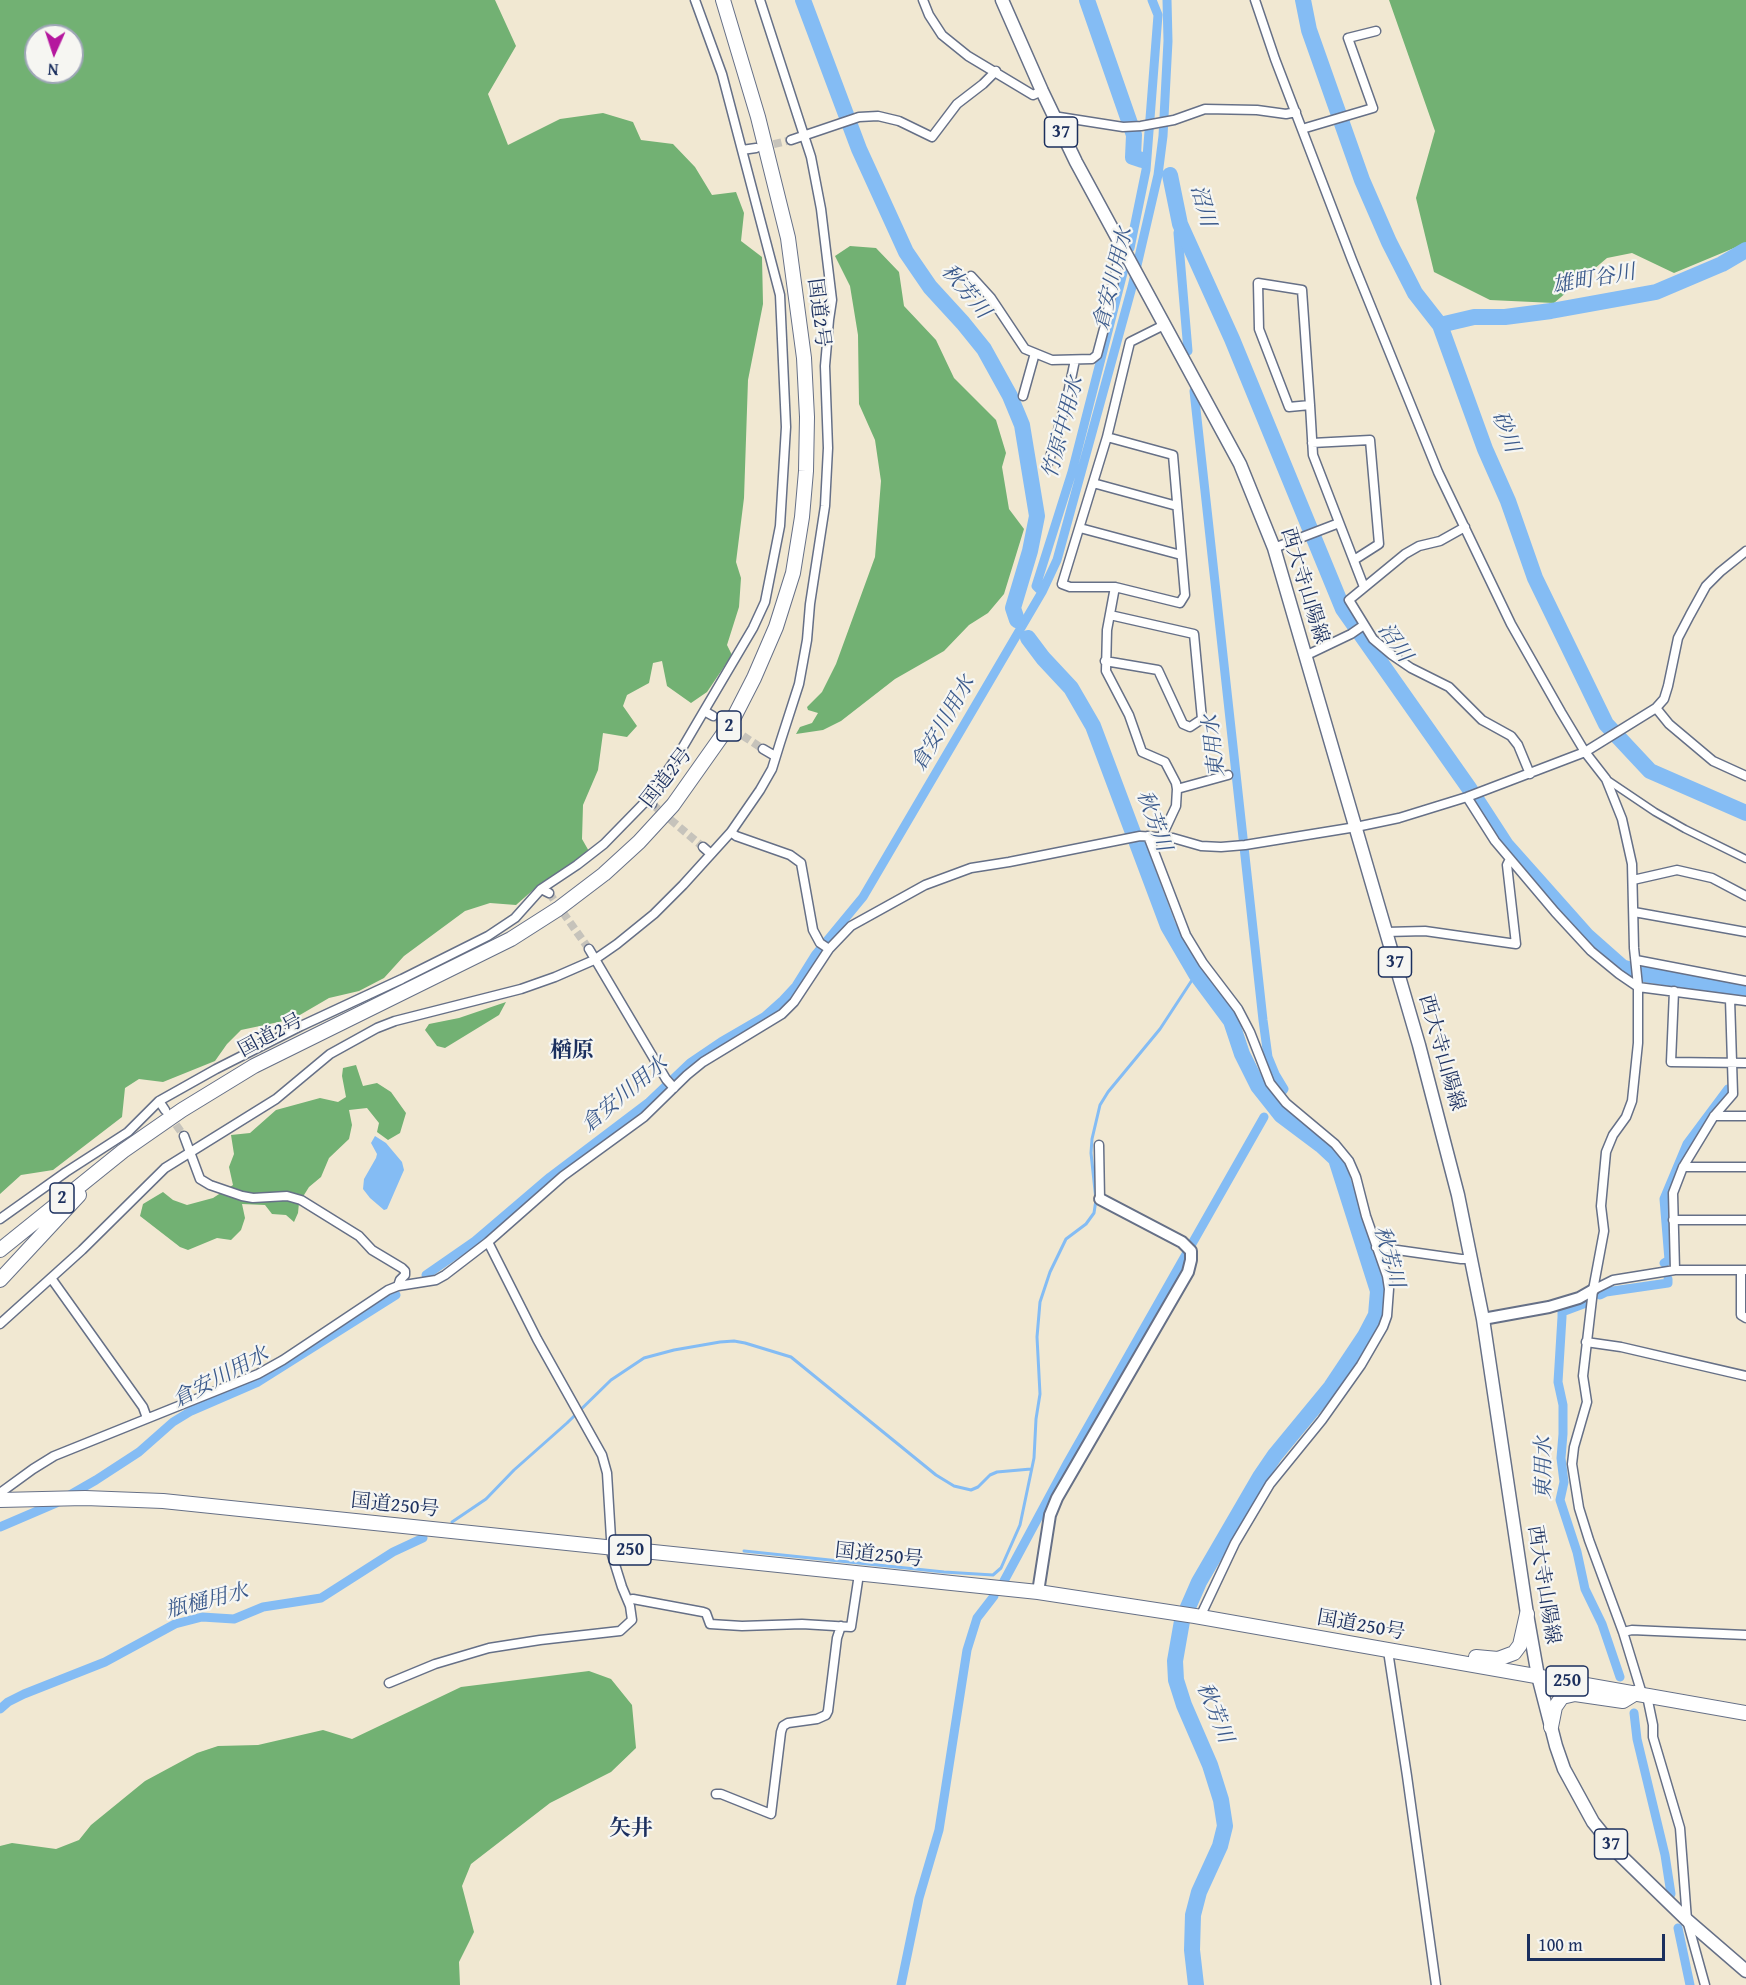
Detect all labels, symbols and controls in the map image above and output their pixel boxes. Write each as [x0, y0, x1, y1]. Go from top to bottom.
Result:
north arrow [24, 24, 84, 84]
text: N [47, 58, 59, 82]
road number: 37 [1044, 117, 1078, 147]
water label: 沼川 [1184, 182, 1220, 230]
water label: 倉安川用水 [1089, 225, 1139, 333]
water label: 秋芳川 [935, 260, 995, 324]
water label: 雄町谷川 [1550, 260, 1638, 300]
street label: 国道2号 [802, 277, 834, 349]
water label: 竹原中用水 [1038, 374, 1090, 482]
water label: 砂川 [1486, 408, 1524, 456]
street label: 西大寺山陽線 [1275, 525, 1333, 647]
water label: 沼川 [1372, 619, 1416, 667]
water label: 倉安川用水 [907, 672, 981, 776]
road number: 2 [717, 711, 741, 741]
water label: 東用水 [1199, 713, 1231, 779]
street label: 国道2号 [636, 743, 698, 813]
water label: 秋芳川 [1130, 787, 1176, 855]
road number: 37 [1378, 947, 1412, 977]
street label: 西大寺山陽線 [1413, 992, 1469, 1114]
street label: 国道2号 [235, 1009, 307, 1063]
district label: 楢原 [550, 1038, 594, 1064]
water label: 倉安川用水 [577, 1052, 673, 1138]
road number: 2 [50, 1183, 74, 1213]
water label: 秋芳川 [1368, 1223, 1408, 1291]
water label: 倉安川用水 [169, 1342, 273, 1414]
water label: 東用水 [1532, 1437, 1558, 1499]
street label: 国道250号 [350, 1489, 440, 1523]
street label: 西大寺山陽線 [1522, 1524, 1564, 1646]
road number: 250 [609, 1535, 651, 1565]
street label: 国道250号 [834, 1539, 924, 1573]
water label: 瓶樋用水 [163, 1580, 251, 1624]
street label: 国道250号 [1315, 1606, 1407, 1646]
road number: 250 [1546, 1666, 1588, 1696]
water label: 秋芳川 [1191, 1679, 1237, 1747]
district label: 矢井 [609, 1816, 653, 1842]
road number: 37 [1594, 1829, 1628, 1859]
scale bar [1530, 1922, 1668, 1960]
text: 100 m [1538, 1931, 1583, 1958]

